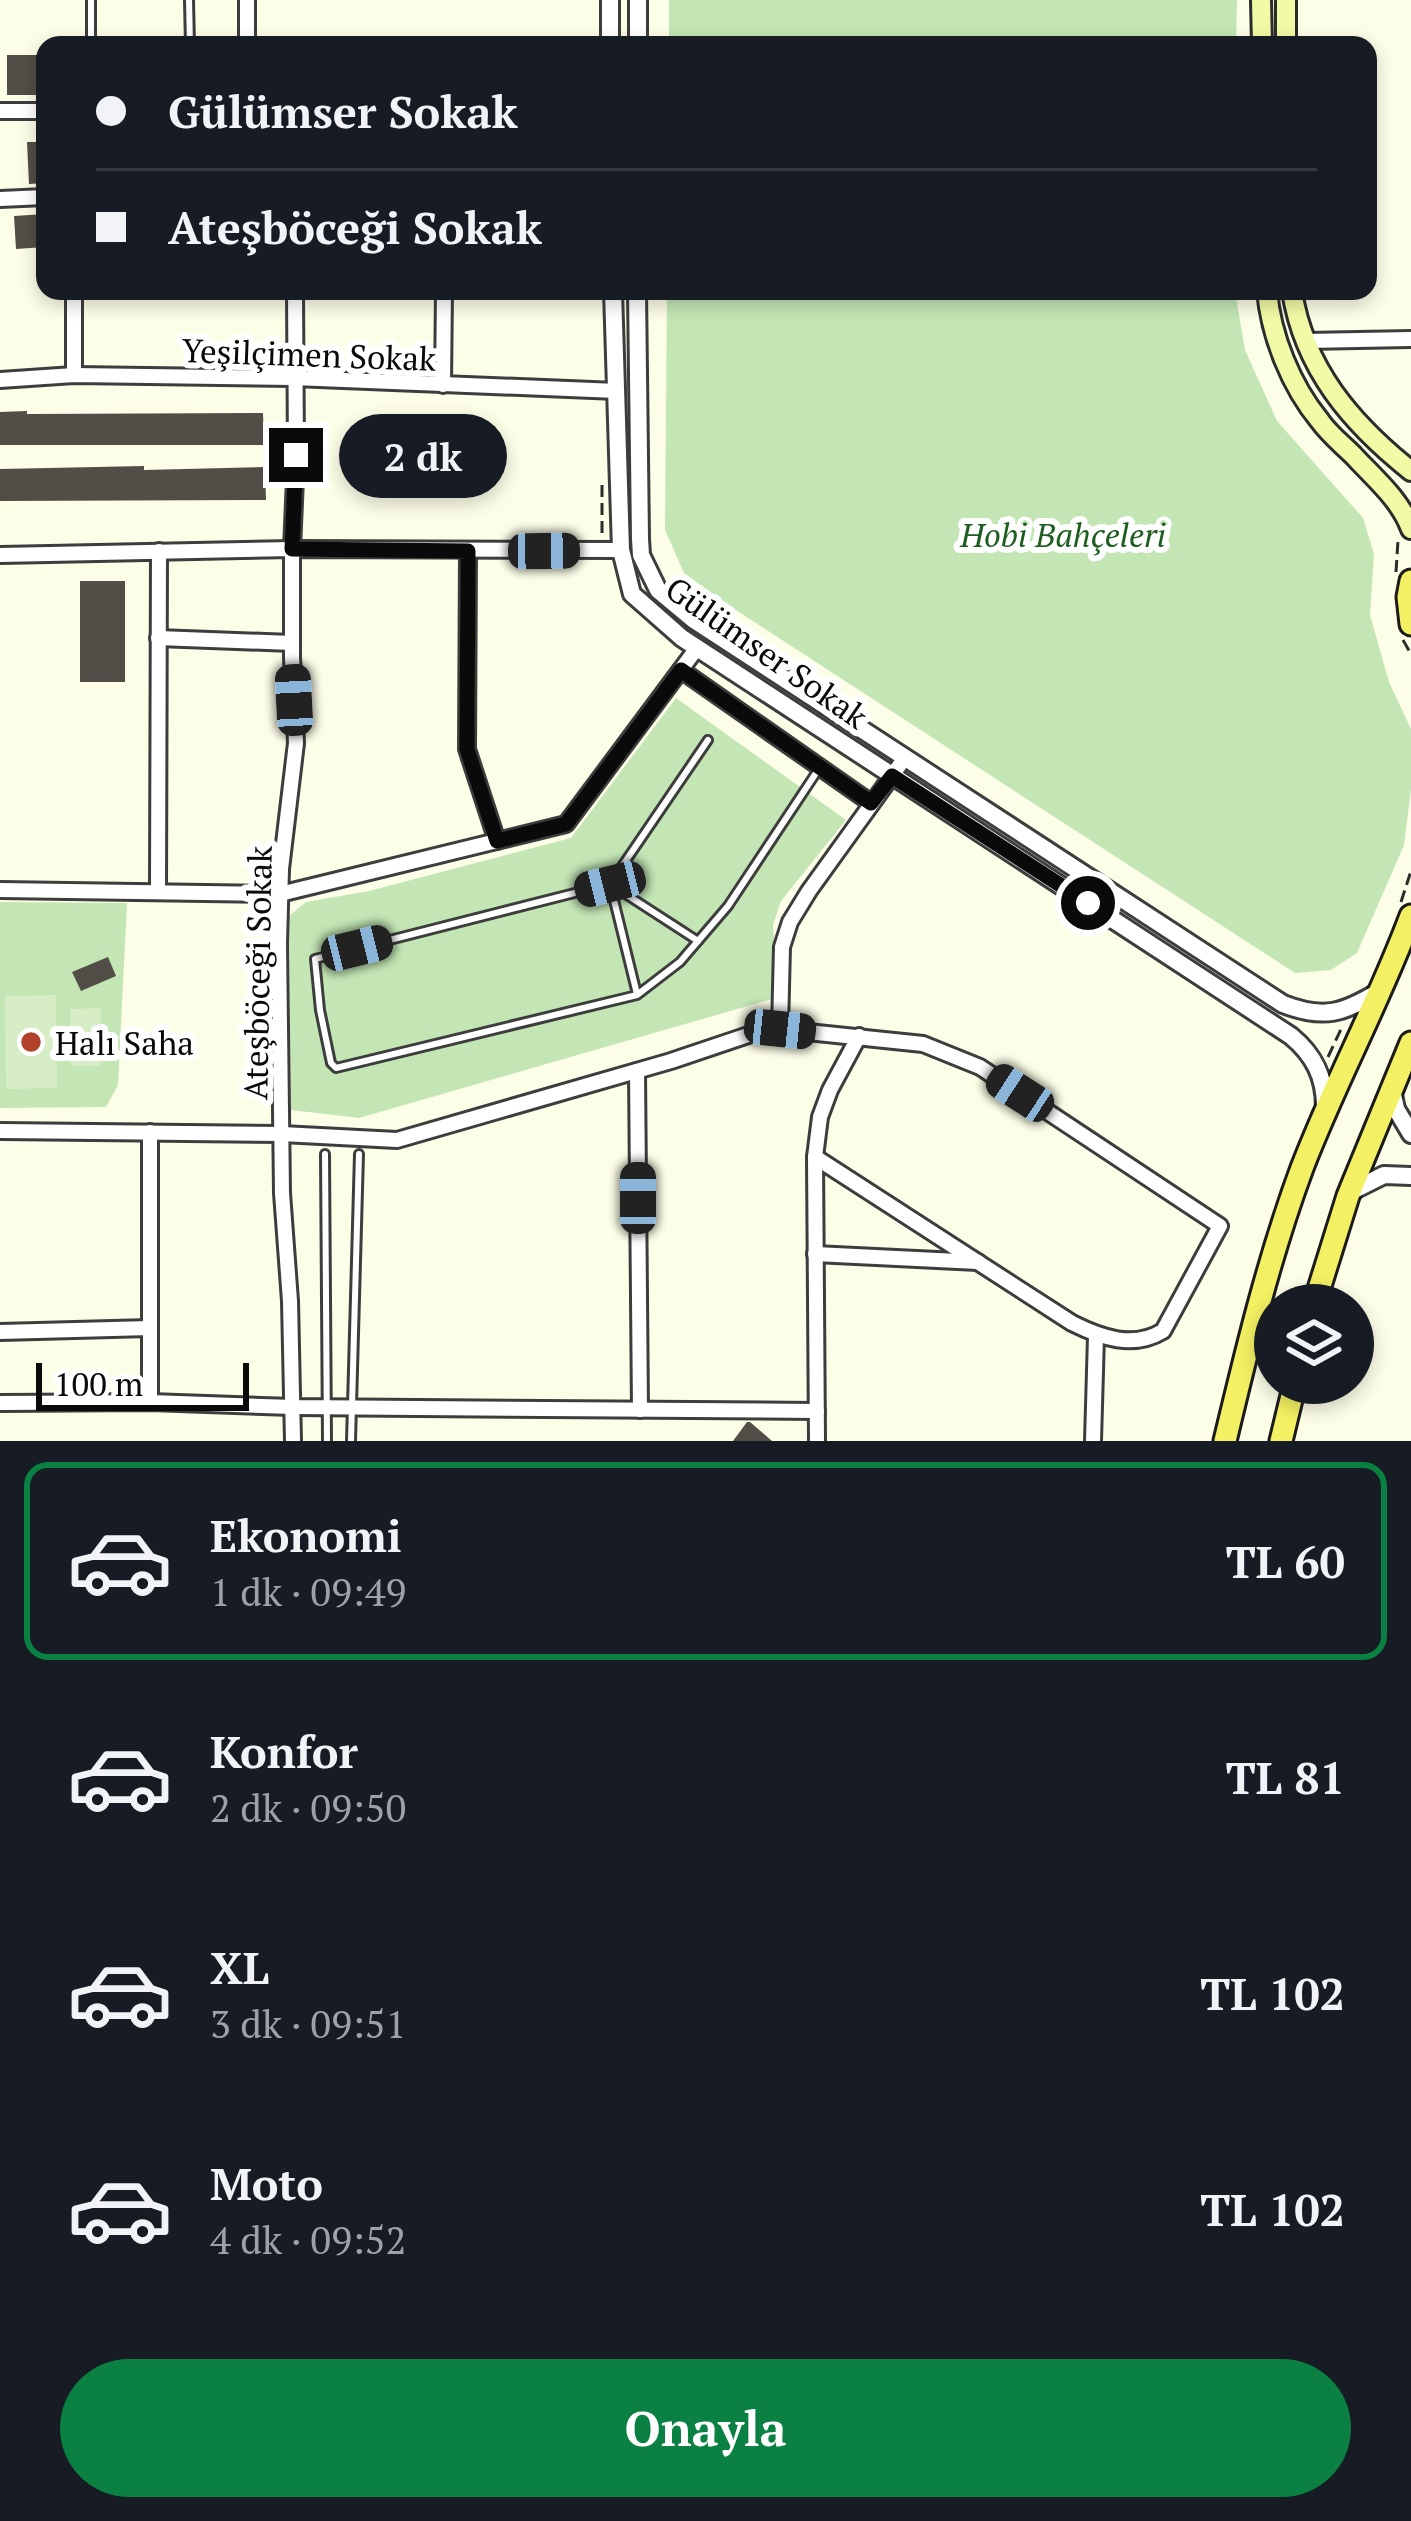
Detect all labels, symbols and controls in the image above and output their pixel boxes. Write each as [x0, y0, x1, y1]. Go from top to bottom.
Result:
text: Gülümser Sokak [168, 81, 518, 141]
text: Ateşböceği Sokak [168, 197, 542, 257]
street label: Yeşilçimen Sokak [181, 328, 438, 380]
callout: 2 dk [338, 413, 506, 497]
route end [269, 428, 323, 482]
text: 2 dk [384, 430, 462, 482]
park label: Hobi Bahçeleri [959, 513, 1166, 556]
car [508, 532, 580, 570]
street label: Gülümser Sokak [657, 566, 877, 738]
car [274, 663, 314, 737]
street label: Ateşböceği Sokak [233, 845, 281, 1101]
car [571, 858, 649, 910]
route start [1061, 876, 1115, 930]
car [318, 922, 396, 974]
car [742, 1007, 818, 1051]
place label: Halı Saha [55, 1021, 194, 1064]
marker: Halı Saha [18, 1029, 44, 1055]
car [980, 1058, 1060, 1128]
car [620, 1162, 656, 1234]
map controls [1254, 1284, 1374, 1404]
button: layers [1254, 1284, 1374, 1404]
scale bar [36, 1357, 249, 1410]
text: 100 m [54, 1362, 143, 1405]
text: Ekonomi [210, 1505, 402, 1565]
icon: car [66, 1507, 174, 1615]
text: TL 60 [1226, 1531, 1345, 1591]
text: 1 dk · 09:49 [210, 1565, 406, 1617]
text: Konfor [210, 1721, 358, 1781]
icon: car [66, 1723, 174, 1831]
text: TL 81 [1226, 1747, 1345, 1807]
text: 2 dk · 09:50 [210, 1781, 406, 1833]
text: XL [210, 1937, 269, 1997]
icon: car [66, 1939, 174, 2047]
text: TL 102 [1200, 1963, 1345, 2023]
text: 3 dk · 09:51 [210, 1997, 406, 2049]
text: Moto [210, 2153, 323, 2213]
icon: car [66, 2155, 174, 2263]
text: TL 102 [1200, 2179, 1345, 2239]
text: 4 dk · 09:52 [210, 2213, 406, 2265]
button: Onayla [60, 2359, 1351, 2497]

